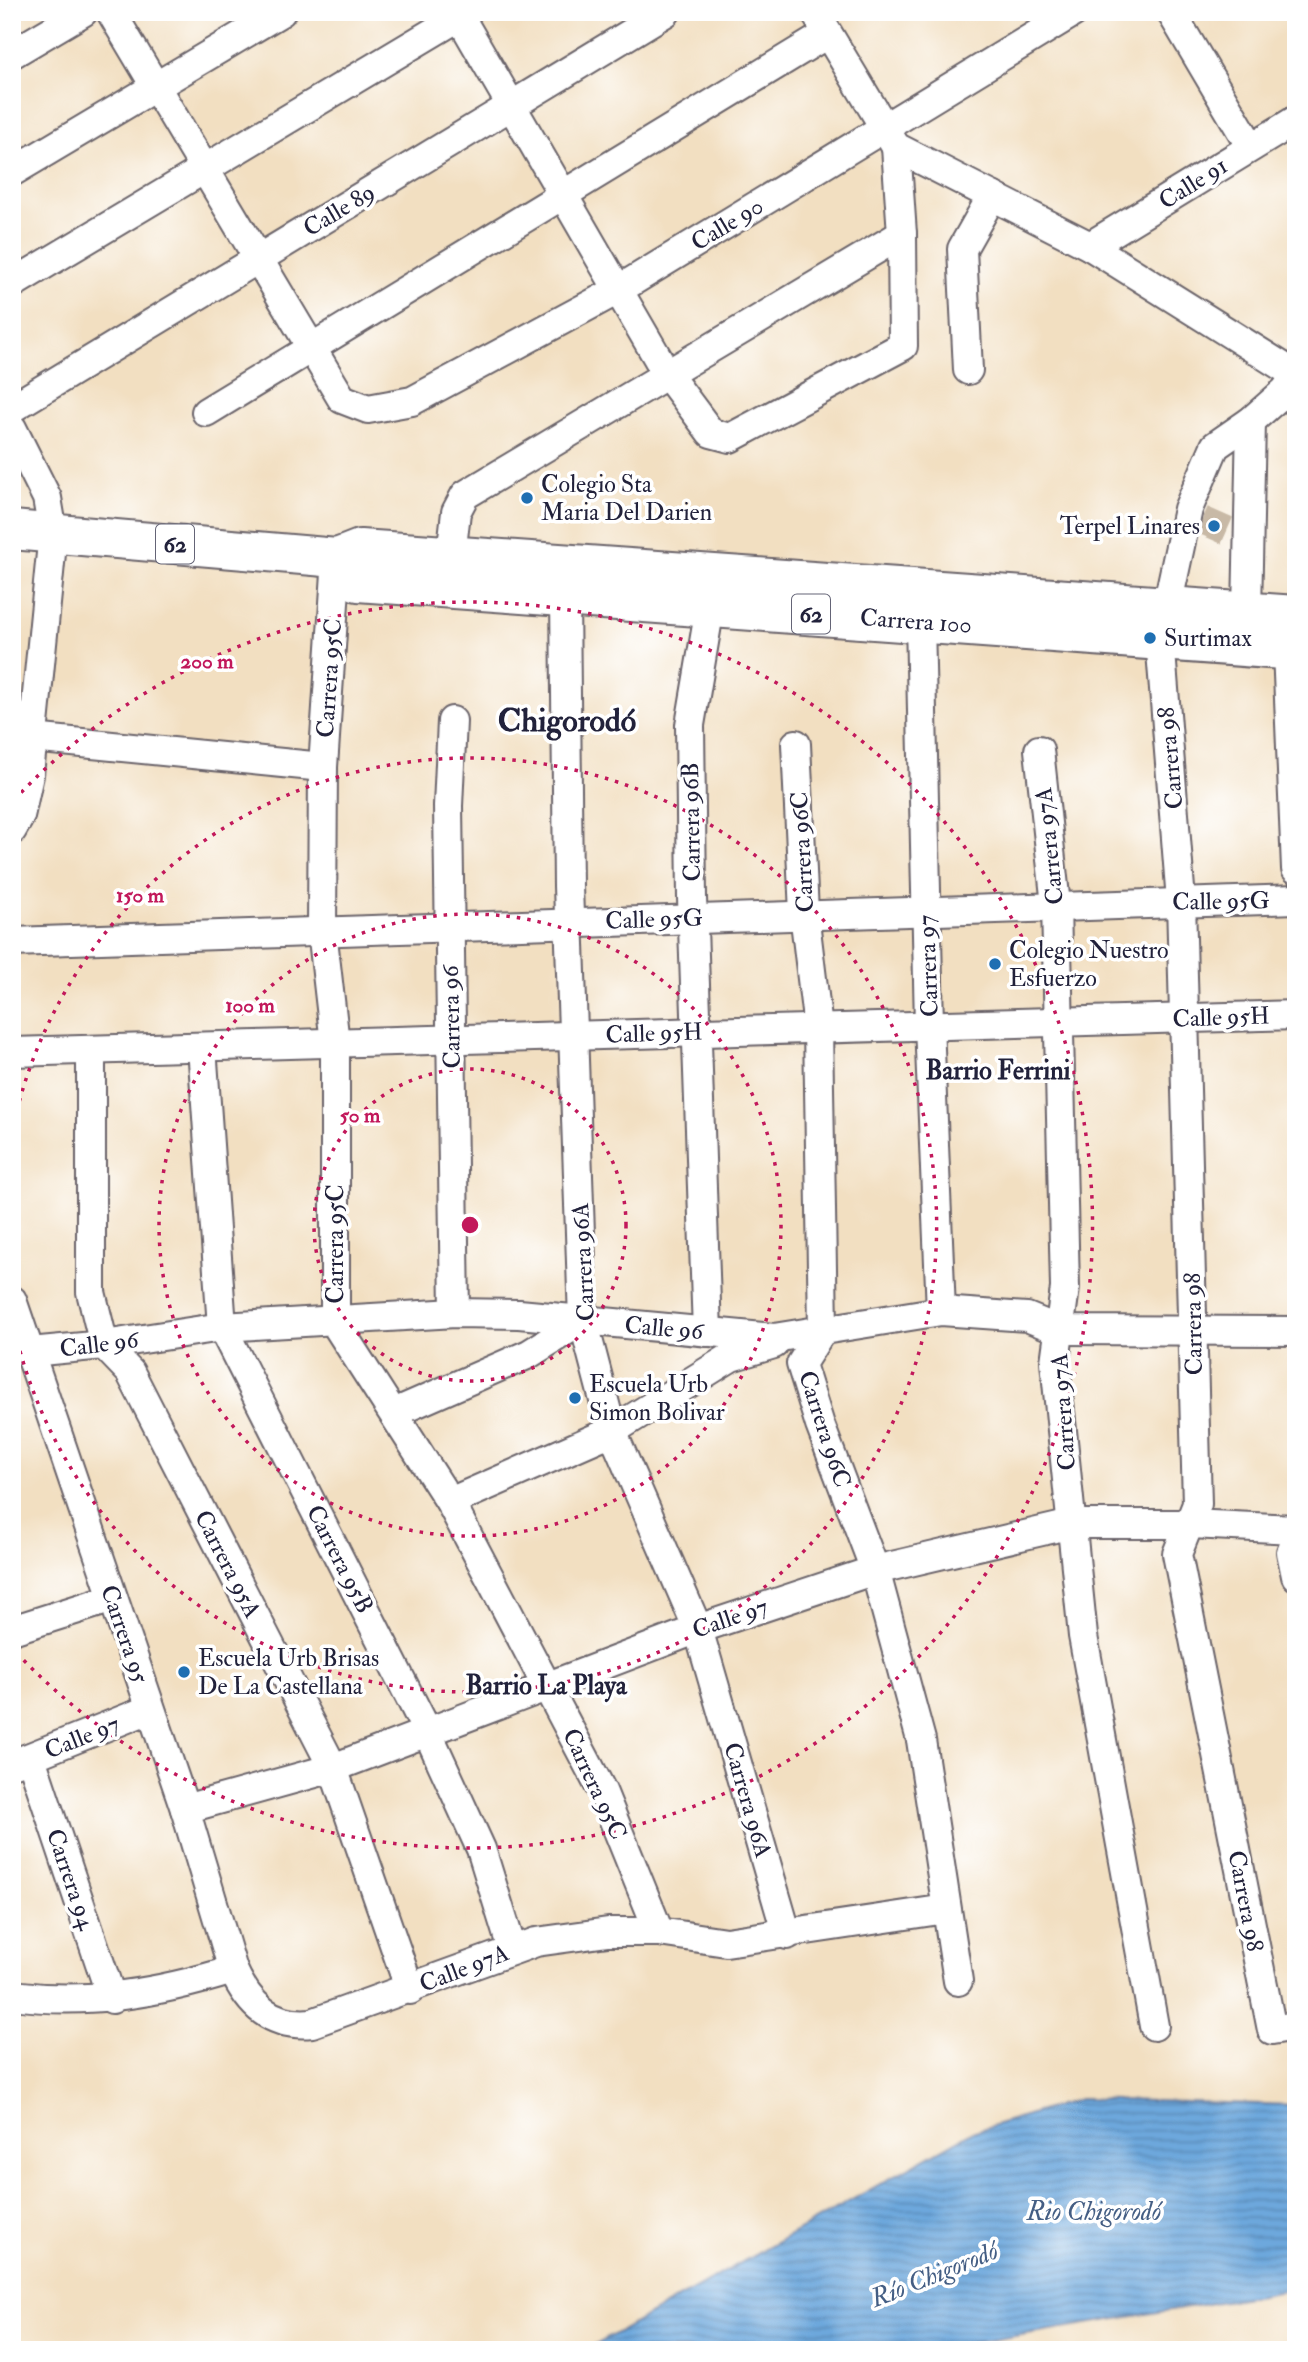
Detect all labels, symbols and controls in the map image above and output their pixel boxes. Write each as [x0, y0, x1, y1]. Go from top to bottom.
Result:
street label: Calle 91 [1153, 150, 1233, 217]
street label: Calle 89 [298, 177, 381, 244]
street label: Calle 90 [685, 191, 769, 258]
place label: Colegio Sta Maria Del Darien [541, 469, 712, 528]
marker: Colegio Sta Maria Del Darien [519, 490, 535, 506]
place label: Terpel Linares [1060, 511, 1200, 542]
marker: Terpel Linares [1206, 518, 1222, 534]
road number: 62 [156, 524, 194, 564]
road number: 62 [792, 594, 830, 634]
street label: Carrera 100 [859, 602, 973, 641]
street label: Carrera 95C [310, 617, 349, 739]
place label: Surtimax [1164, 623, 1252, 654]
marker: Surtimax [1142, 630, 1158, 646]
text: 200 m [181, 648, 234, 675]
district label: Chigorodó [498, 701, 636, 741]
street label: Carrera 98 [1151, 705, 1190, 810]
street label: Carrera 96B [675, 762, 708, 882]
street label: Carrera 97A [1028, 786, 1071, 906]
street label: Carrera 96C [784, 791, 821, 913]
text: 150 m [116, 882, 165, 909]
street label: Calle 95G [1172, 885, 1270, 918]
street label: Calle 95G [605, 902, 703, 937]
street label: Carrera 97 [911, 914, 946, 1018]
place label: Colegio Nuestro Esfuerzo [1009, 935, 1169, 994]
marker: Colegio Nuestro Esfuerzo [987, 956, 1003, 972]
street label: Carrera 96 [435, 963, 468, 1069]
text: 100 m [225, 992, 276, 1019]
street label: Calle 95H [1172, 1000, 1270, 1035]
street label: Calle 95H [605, 1016, 703, 1051]
district label: Barrio Ferrini [925, 1055, 1071, 1087]
text: 50 m [340, 1102, 381, 1129]
street label: Carrera 95C [320, 1184, 351, 1304]
street label: Carrera 96A [565, 1202, 602, 1322]
centre of rings [458, 1213, 482, 1237]
street label: Carrera 98 [1177, 1272, 1210, 1376]
street label: Calle 96 [623, 1310, 707, 1348]
street label: Calle 96 [58, 1324, 142, 1365]
street label: Carrera 97A [1044, 1352, 1083, 1472]
street label: Carrera 96C [791, 1367, 858, 1491]
place label: Escuela Urb Simon Bolivar [589, 1369, 725, 1428]
marker: Escuela Urb Simon Bolivar [567, 1390, 583, 1406]
street label: Carrera 95B [299, 1500, 380, 1619]
street label: Carrera 95A [187, 1505, 268, 1623]
street label: Carrera 95 [93, 1581, 156, 1688]
street label: Calle 97 [688, 1591, 772, 1646]
place label: Escuela Urb Brisas De La Castellana [198, 1643, 379, 1702]
marker: Escuela Urb Brisas De La Castellana [176, 1664, 192, 1680]
district label: Barrio La Playa [465, 1670, 628, 1703]
street label: Calle 97 [40, 1708, 124, 1766]
street label: Carrera 95C [555, 1724, 634, 1845]
street label: Carrera 96A [716, 1739, 779, 1861]
street label: Carrera 94 [39, 1825, 103, 1935]
street label: Carrera 98 [1221, 1848, 1271, 1954]
street label: Calle 97A [415, 1937, 513, 2000]
water label: Rio Chigorodó [1026, 2196, 1163, 2228]
water label: Río Chigorodó [865, 2234, 1004, 2315]

